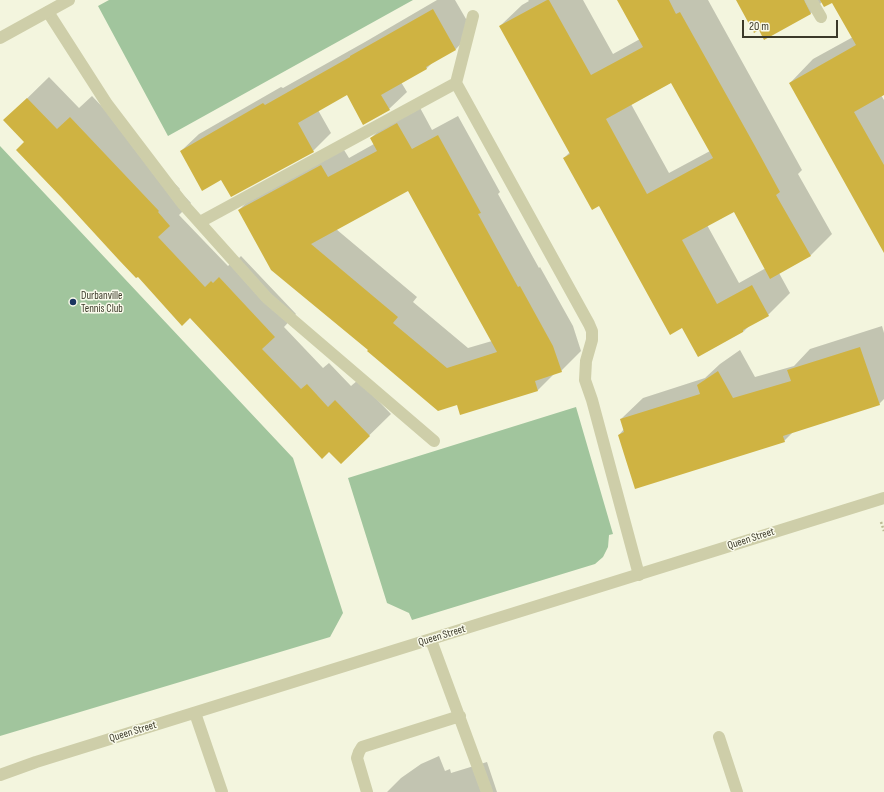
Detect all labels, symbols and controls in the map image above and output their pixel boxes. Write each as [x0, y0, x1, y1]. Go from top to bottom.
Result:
scale bar [744, 12, 840, 38]
text: 20 m [749, 19, 769, 34]
place label: Durbanville Tennis Club [81, 289, 123, 315]
marker: Durbanville Tennis Club [68, 297, 78, 307]
street label: Queen Street [726, 525, 776, 553]
street label: Queen Street [417, 623, 467, 649]
street label: Queen Street [108, 719, 158, 745]

